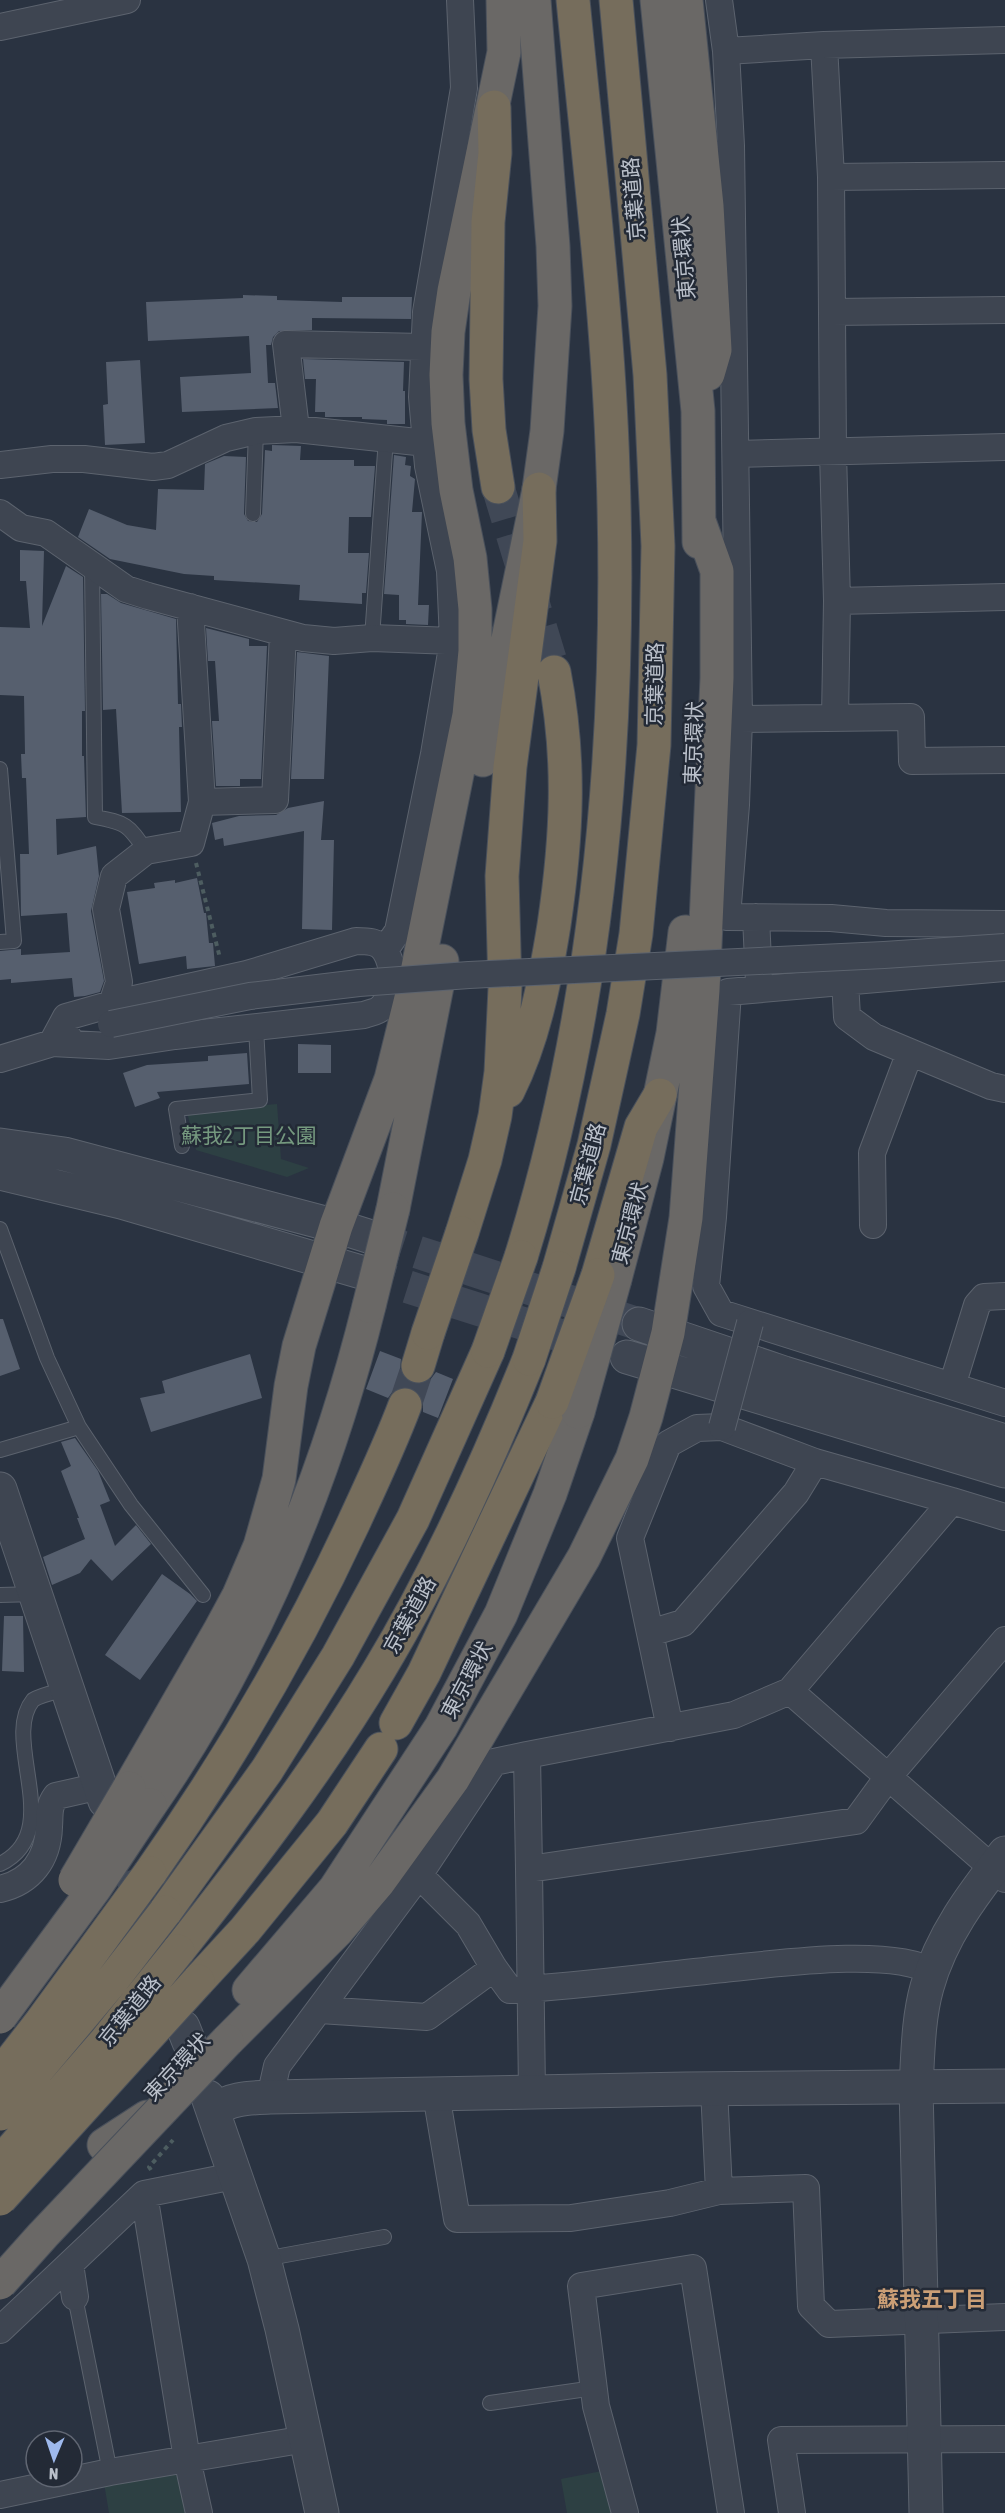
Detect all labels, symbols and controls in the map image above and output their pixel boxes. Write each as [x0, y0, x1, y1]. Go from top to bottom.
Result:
street label: 京葉道路 [617, 156, 649, 242]
street label: 東京環状 [667, 215, 699, 301]
street label: 京葉道路 [641, 642, 667, 726]
street label: 東京環状 [680, 701, 706, 785]
street label: 京葉道路 [565, 1120, 609, 1207]
park label: 蘇我2丁目公園 [181, 1123, 317, 1147]
street label: 東京環状 [607, 1179, 651, 1266]
street label: 京葉道路 [378, 1572, 440, 1657]
street label: 東京環状 [436, 1637, 496, 1722]
street label: 京葉道路 [93, 1970, 165, 2051]
street label: 東京環状 [139, 2027, 214, 2105]
district label: 蘇我五丁目 [877, 2286, 987, 2312]
north arrow [24, 2429, 84, 2489]
text: N [48, 2465, 59, 2483]

